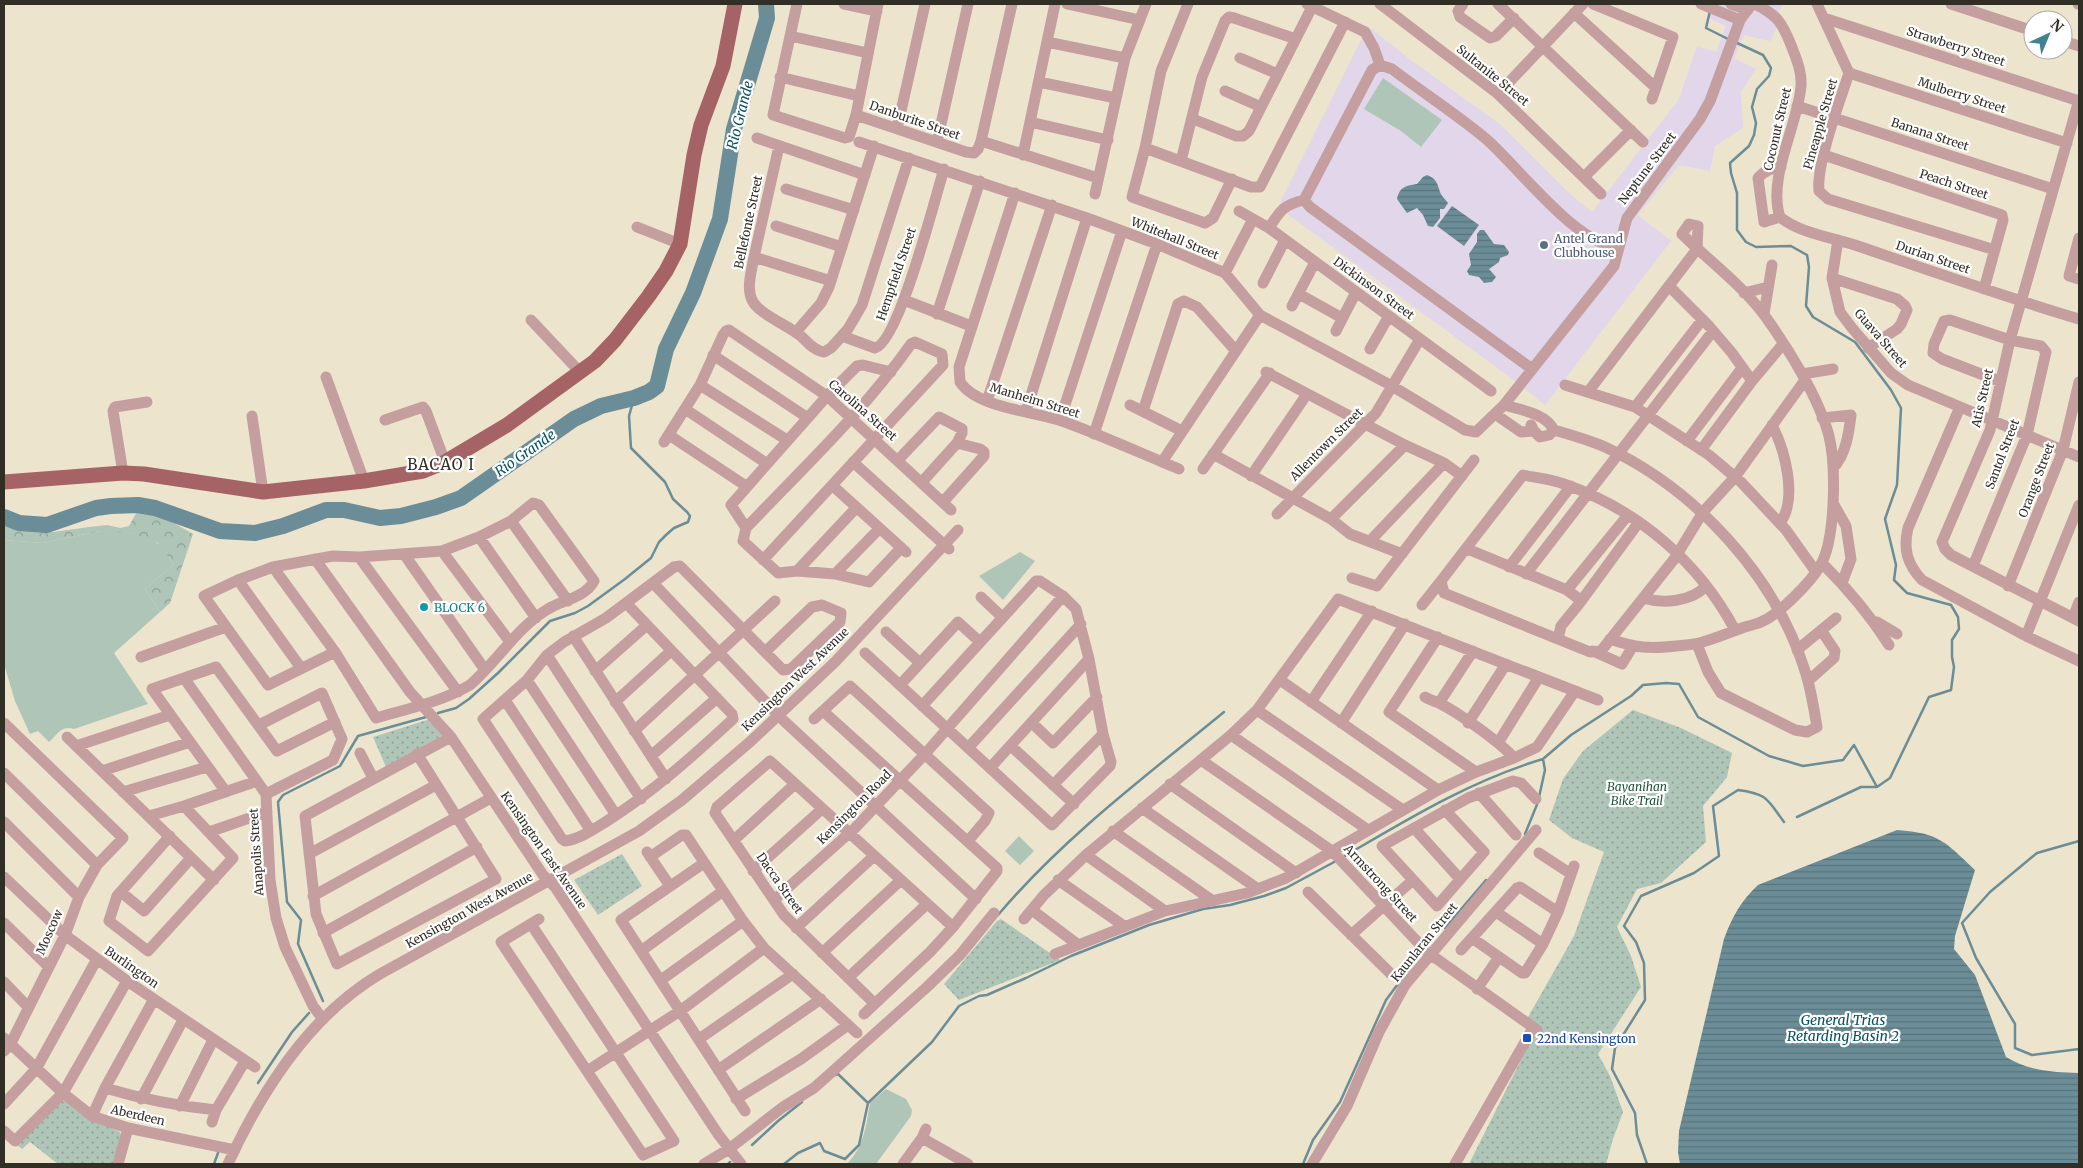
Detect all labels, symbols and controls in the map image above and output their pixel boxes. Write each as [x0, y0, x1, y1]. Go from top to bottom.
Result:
north arrow [2023, 10, 2073, 60]
text: N [2047, 15, 2067, 36]
street label: Strawberry Street [1905, 23, 2007, 69]
street label: Sultanite Street [1454, 41, 1532, 109]
street label: Mulberry Street [1916, 74, 2008, 116]
street label: Pineapple Street [1800, 77, 1840, 171]
water label: Rio Grande [723, 79, 757, 151]
street label: Coconut Street [1760, 86, 1794, 172]
street label: Danburite Street [868, 97, 963, 143]
street label: Banana Street [1889, 114, 1971, 154]
street label: Neptune Street [1615, 129, 1679, 207]
street label: Peach Street [1918, 166, 1990, 202]
street label: Bellefonte Street [731, 174, 765, 270]
street label: Whitehall Street [1128, 213, 1221, 263]
street label: Hempfield Street [873, 225, 919, 323]
place label: Antel Grand Clubhouse [1553, 231, 1623, 260]
street label: Durian Street [1894, 237, 1972, 277]
marker: Antel Grand Clubhouse [1538, 239, 1550, 251]
street label: Dickinson Street [1331, 254, 1418, 323]
street label: Guava Street [1851, 306, 1911, 371]
street label: Atis Street [1968, 367, 1996, 430]
street label: Carolina Street [826, 376, 900, 444]
street label: Manheim Street [988, 379, 1082, 421]
street label: Allentown Street [1286, 404, 1366, 484]
street label: Santol Street [1982, 417, 2022, 491]
water label: Rio Grande [491, 426, 559, 480]
street label: Orange Street [2015, 440, 2057, 519]
district label: BACAO I [407, 455, 475, 474]
place label: BLOCK 6 [434, 600, 485, 615]
marker: BLOCK 6 [418, 601, 430, 613]
street label: Kensington West Avenue [738, 624, 852, 734]
street label: Kensington Road [814, 767, 894, 847]
park label: Bayanihan Bike Trail [1607, 779, 1667, 808]
street label: Kensington East Avenue [498, 788, 590, 912]
street label: Anapolis Street [245, 807, 267, 897]
street label: Armstrong Street [1340, 840, 1421, 925]
street label: Dacca Street [753, 850, 807, 917]
street label: Kensington West Avenue [403, 869, 535, 951]
street label: Kaunlaran Street [1388, 899, 1461, 985]
street label: Moscow [32, 906, 66, 957]
street label: Burlington [102, 943, 162, 991]
water label: General Trias Retarding Basin 2 [1787, 1011, 1899, 1045]
place label: 22nd Kensington [1537, 1031, 1636, 1046]
marker: 22nd Kensington [1521, 1032, 1533, 1044]
street label: Aberdeen [108, 1101, 167, 1129]

